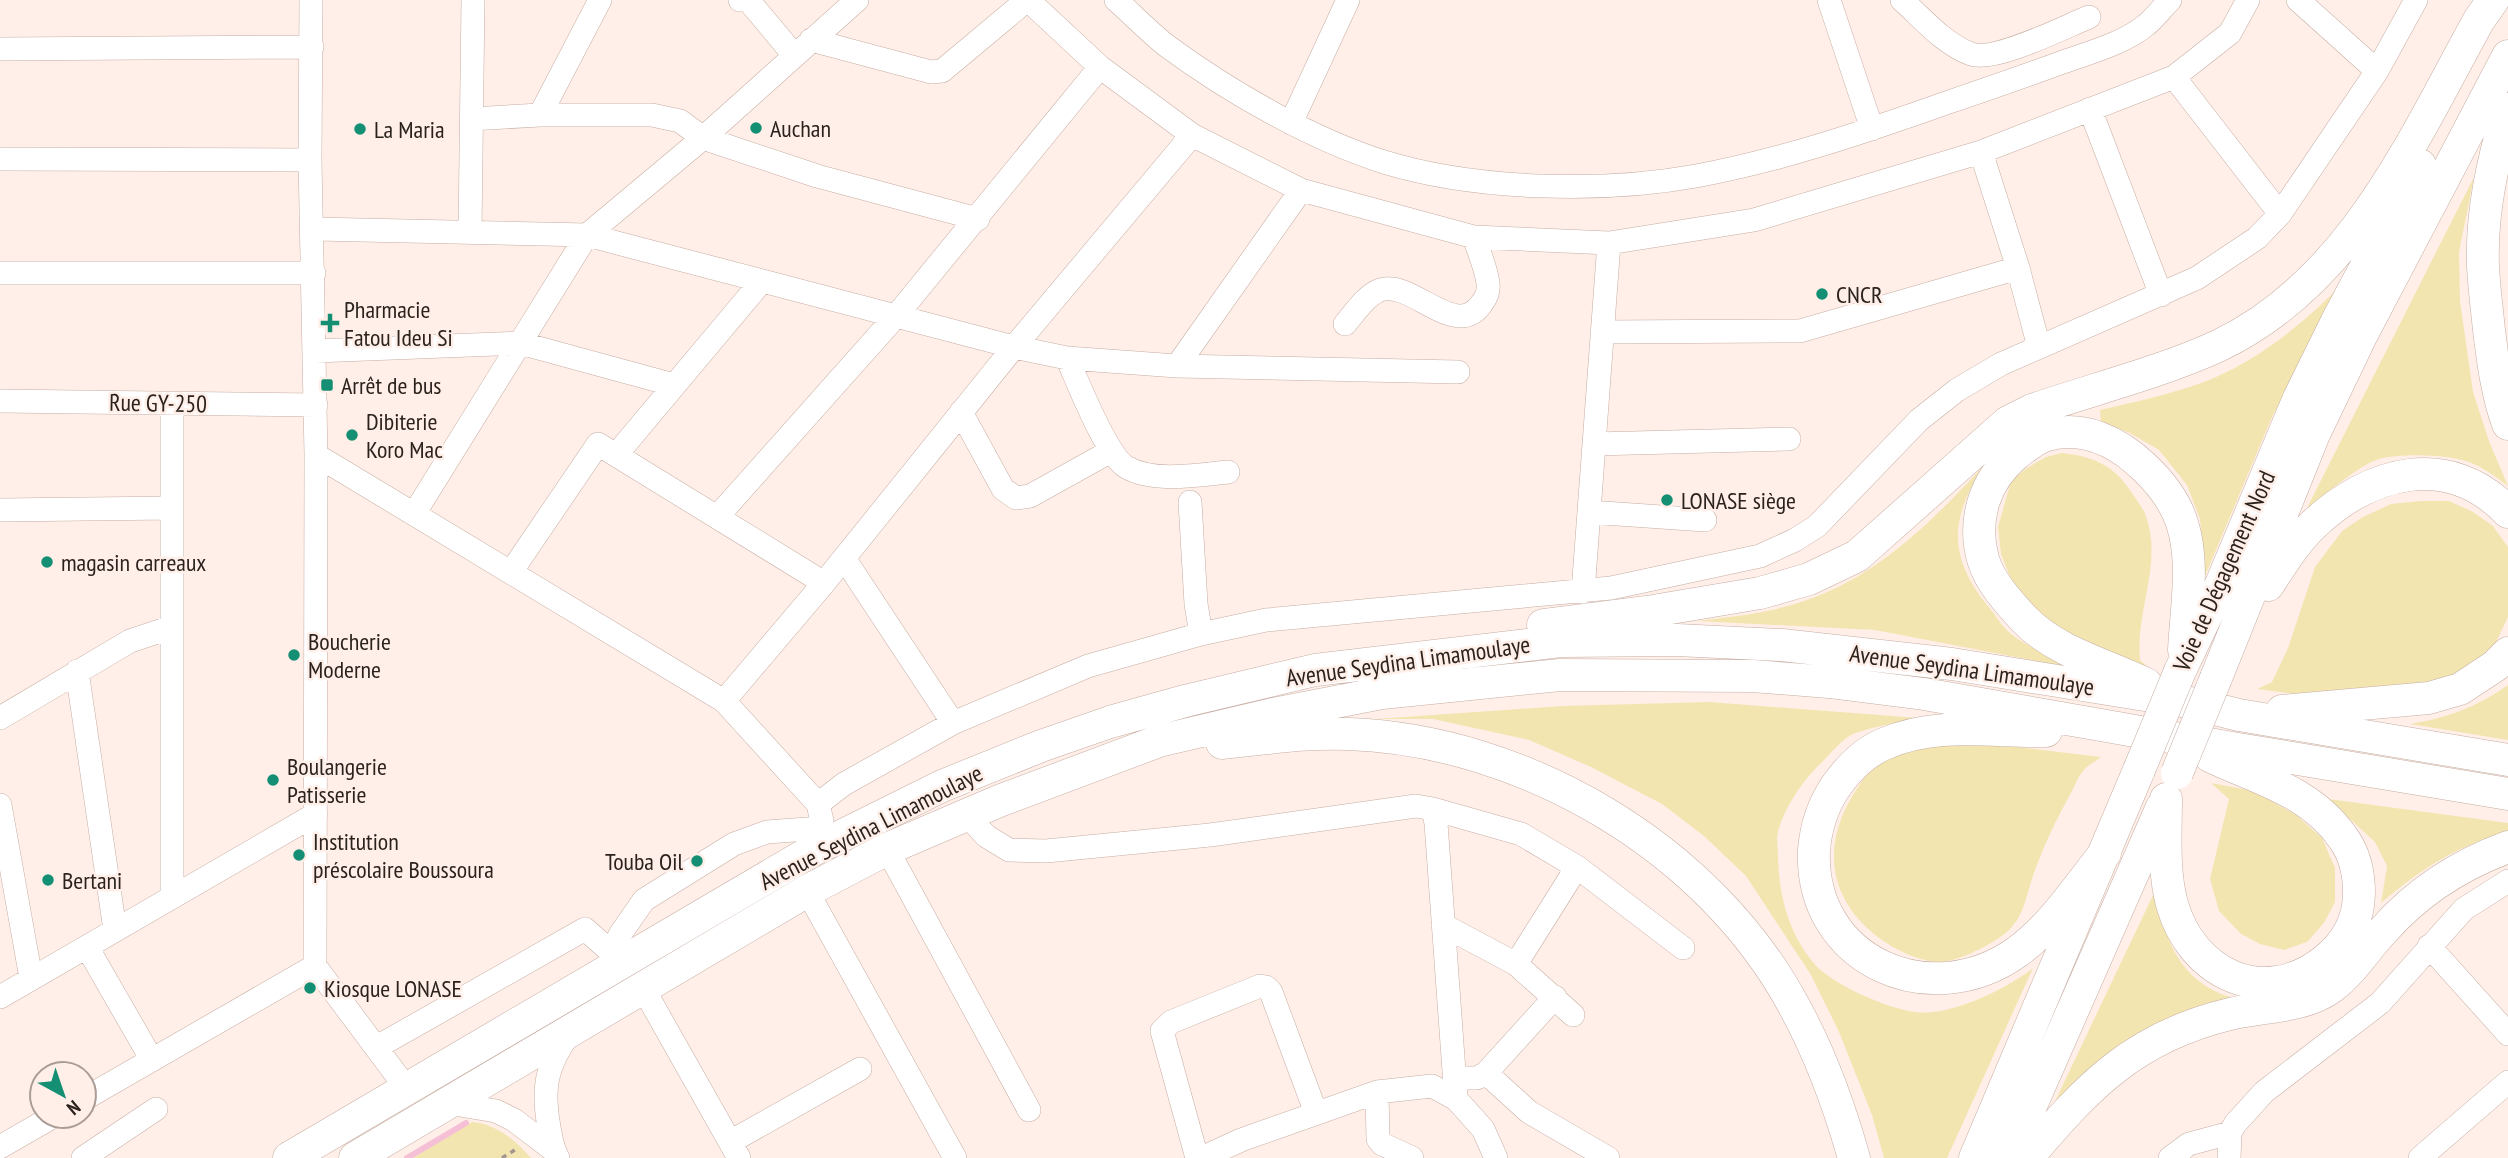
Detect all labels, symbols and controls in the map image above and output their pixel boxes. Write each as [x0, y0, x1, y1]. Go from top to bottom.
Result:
place label: Auchan [770, 113, 831, 144]
place label: La Maria [374, 114, 445, 145]
marker: Auchan [748, 120, 764, 136]
marker: La Maria [352, 121, 368, 137]
place label: CNCR [1836, 279, 1882, 310]
marker: CNCR [1814, 286, 1830, 302]
place label: Pharmacie Fatou Ideu Si [344, 294, 453, 353]
marker: Pharmacie Fatou Ideu Si [322, 315, 338, 331]
place label: Arrêt de bus [341, 370, 441, 401]
marker: Arrêt de bus [319, 377, 335, 393]
street label: Rue GY-250 [109, 387, 207, 419]
place label: Dibiterie Koro Mac [366, 406, 443, 465]
marker: Dibiterie Koro Mac [344, 427, 360, 443]
street label: Voie de Dégagement Nord [2165, 466, 2282, 677]
place label: LONASE siège [1681, 485, 1796, 516]
marker: LONASE siège [1659, 492, 1675, 508]
place label: magasin carreaux [61, 547, 206, 578]
marker: magasin carreaux [39, 554, 55, 570]
place label: Boucherie Moderne [308, 626, 391, 685]
street label: Avenue Seydina Limamoulaye [1284, 629, 1532, 693]
street label: Avenue Seydina Limamoulaye [1848, 638, 2096, 702]
marker: Boucherie Moderne [286, 647, 302, 663]
place label: Boulangerie Patisserie [287, 751, 387, 810]
street label: Avenue Seydina Limamoulaye [754, 757, 988, 897]
marker: Boulangerie Patisserie [265, 772, 281, 788]
place label: Institution préscolaire Boussoura [313, 826, 494, 885]
place label: Touba Oil [605, 846, 683, 877]
marker: Institution préscolaire Boussoura [291, 847, 307, 863]
marker: Touba Oil [689, 853, 705, 869]
place label: Bertani [62, 865, 122, 896]
marker: Bertani [40, 872, 56, 888]
place label: Kiosque LONASE [324, 973, 462, 1004]
marker: Kiosque LONASE [302, 980, 318, 996]
north arrow [28, 1060, 98, 1130]
text: N [62, 1096, 86, 1121]

